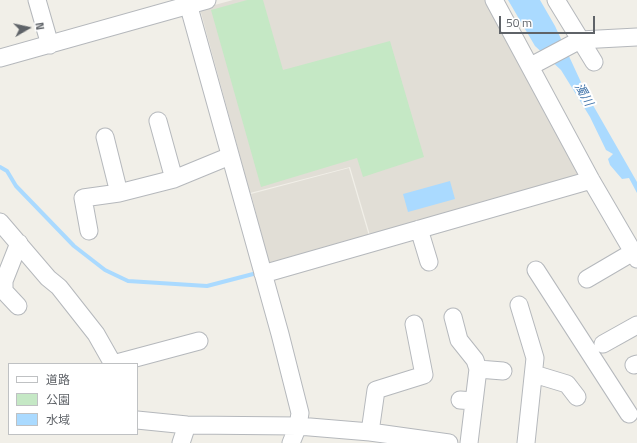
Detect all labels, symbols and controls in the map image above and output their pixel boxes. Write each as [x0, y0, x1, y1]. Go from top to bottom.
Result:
north arrow [8, 8, 48, 48]
scale bar [501, 8, 597, 34]
text: 50 m [506, 13, 532, 32]
text: N [31, 21, 48, 31]
water label: 濁川 [571, 81, 595, 109]
legend [8, 363, 138, 435]
text: 道路 [46, 370, 70, 389]
text: 公園 [46, 390, 70, 409]
text: 水域 [46, 410, 70, 429]

